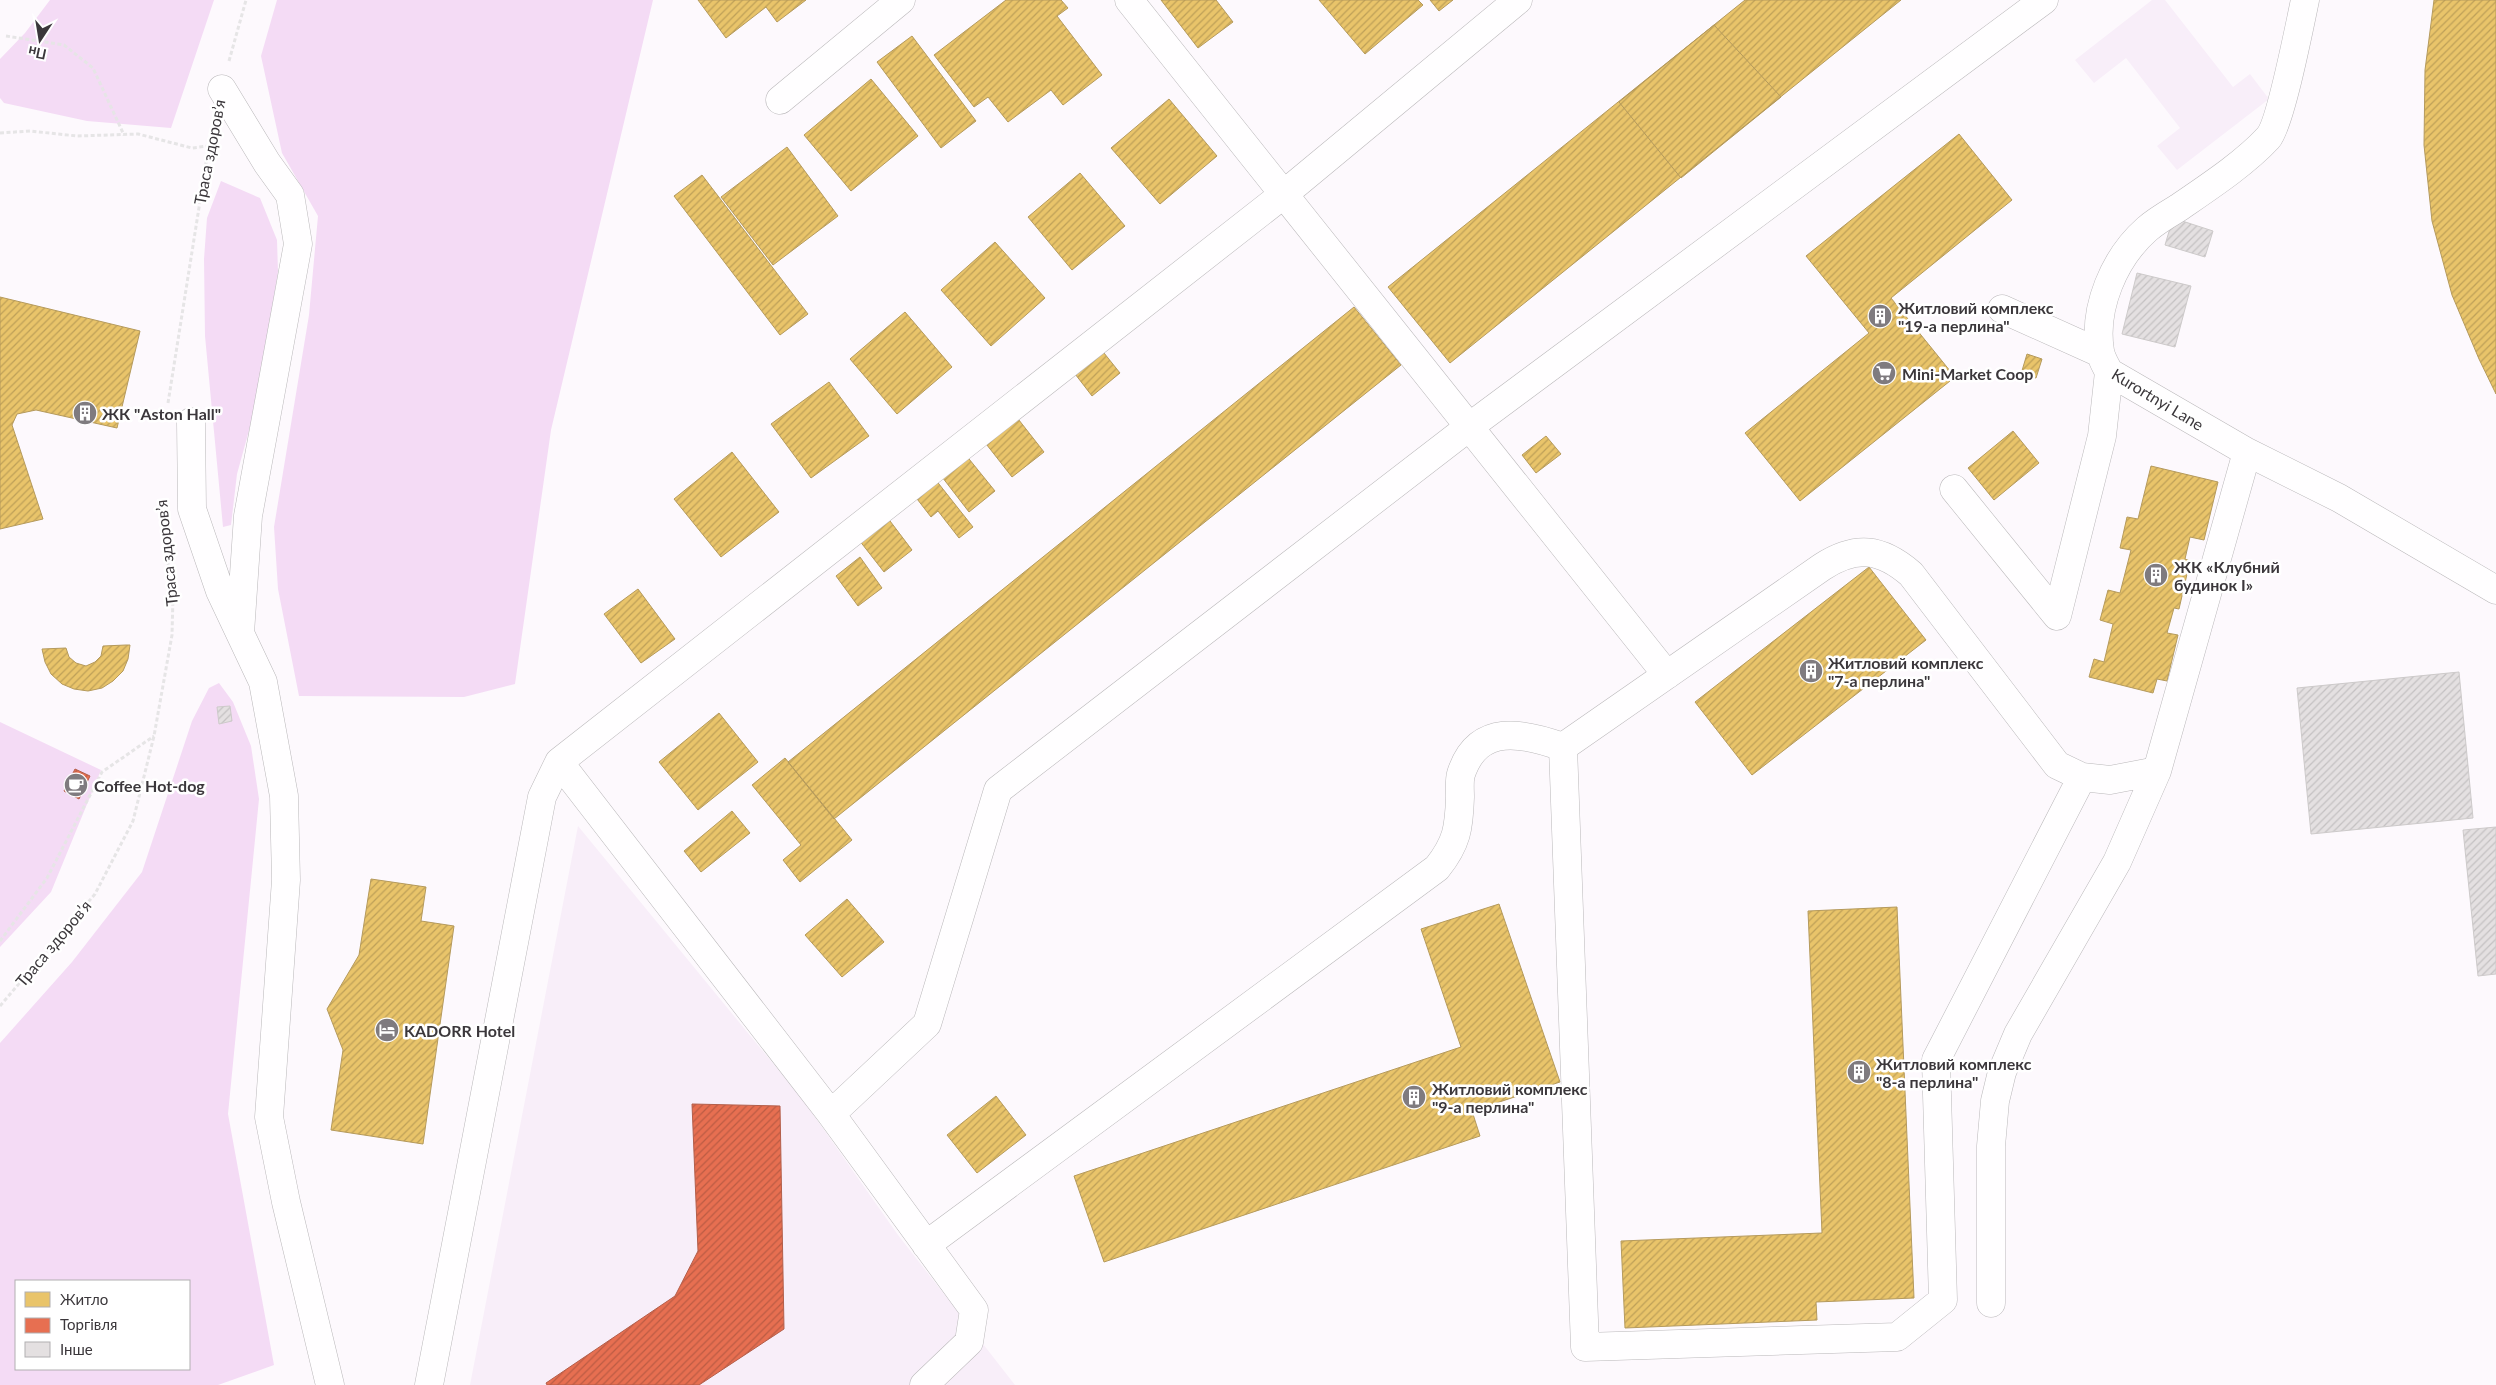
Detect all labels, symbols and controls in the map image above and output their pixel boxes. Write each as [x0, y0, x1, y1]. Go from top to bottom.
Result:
north arrow [15, 15, 65, 65]
text: Пн [26, 43, 48, 63]
street label: Траса здоров’я [189, 98, 229, 206]
place label: Житловий комплекс "19-а перлина" [1898, 298, 2054, 335]
building icon: Житловий комплекс "19-а перлина" [1867, 303, 1893, 329]
supermarket icon: Mini-Market Coop [1871, 360, 1897, 386]
place label: Mini-Market Coop [1902, 364, 2033, 383]
street label: Kurortnyi Lane [2109, 364, 2207, 434]
building icon: ЖК "Aston Hall" [72, 400, 98, 426]
place label: ЖК "Aston Hall" [102, 404, 221, 423]
street label: Траса здоров’я [151, 499, 181, 607]
place label: ЖК «Клубний будинок I» [2174, 557, 2280, 594]
building icon: ЖК «Клубний будинок I» [2143, 562, 2169, 588]
place label: Житловий комплекс "7-а перлина" [1828, 653, 1984, 690]
building icon: Житловий комплекс "7-а перлина" [1798, 658, 1824, 684]
cafe icon: Coffee Hot-dog [63, 772, 89, 798]
place label: Coffee Hot-dog [94, 776, 205, 795]
street label: Траса здоров’я [11, 896, 95, 990]
hotel icon: KADORR Hotel [374, 1017, 400, 1043]
place label: KADORR Hotel [404, 1021, 515, 1040]
place label: Житловий комплекс "8-а перлина" [1876, 1054, 2032, 1091]
building icon: Житловий комплекс "8-а перлина" [1846, 1059, 1872, 1085]
place label: Житловий комплекс "9-а перлина" [1432, 1079, 1588, 1116]
building icon: Житловий комплекс "9-а перлина" [1401, 1084, 1427, 1110]
legend [15, 1280, 190, 1370]
text: Житло [60, 1290, 108, 1308]
text: Торгівля [60, 1315, 117, 1333]
text: Інше [60, 1340, 93, 1358]

